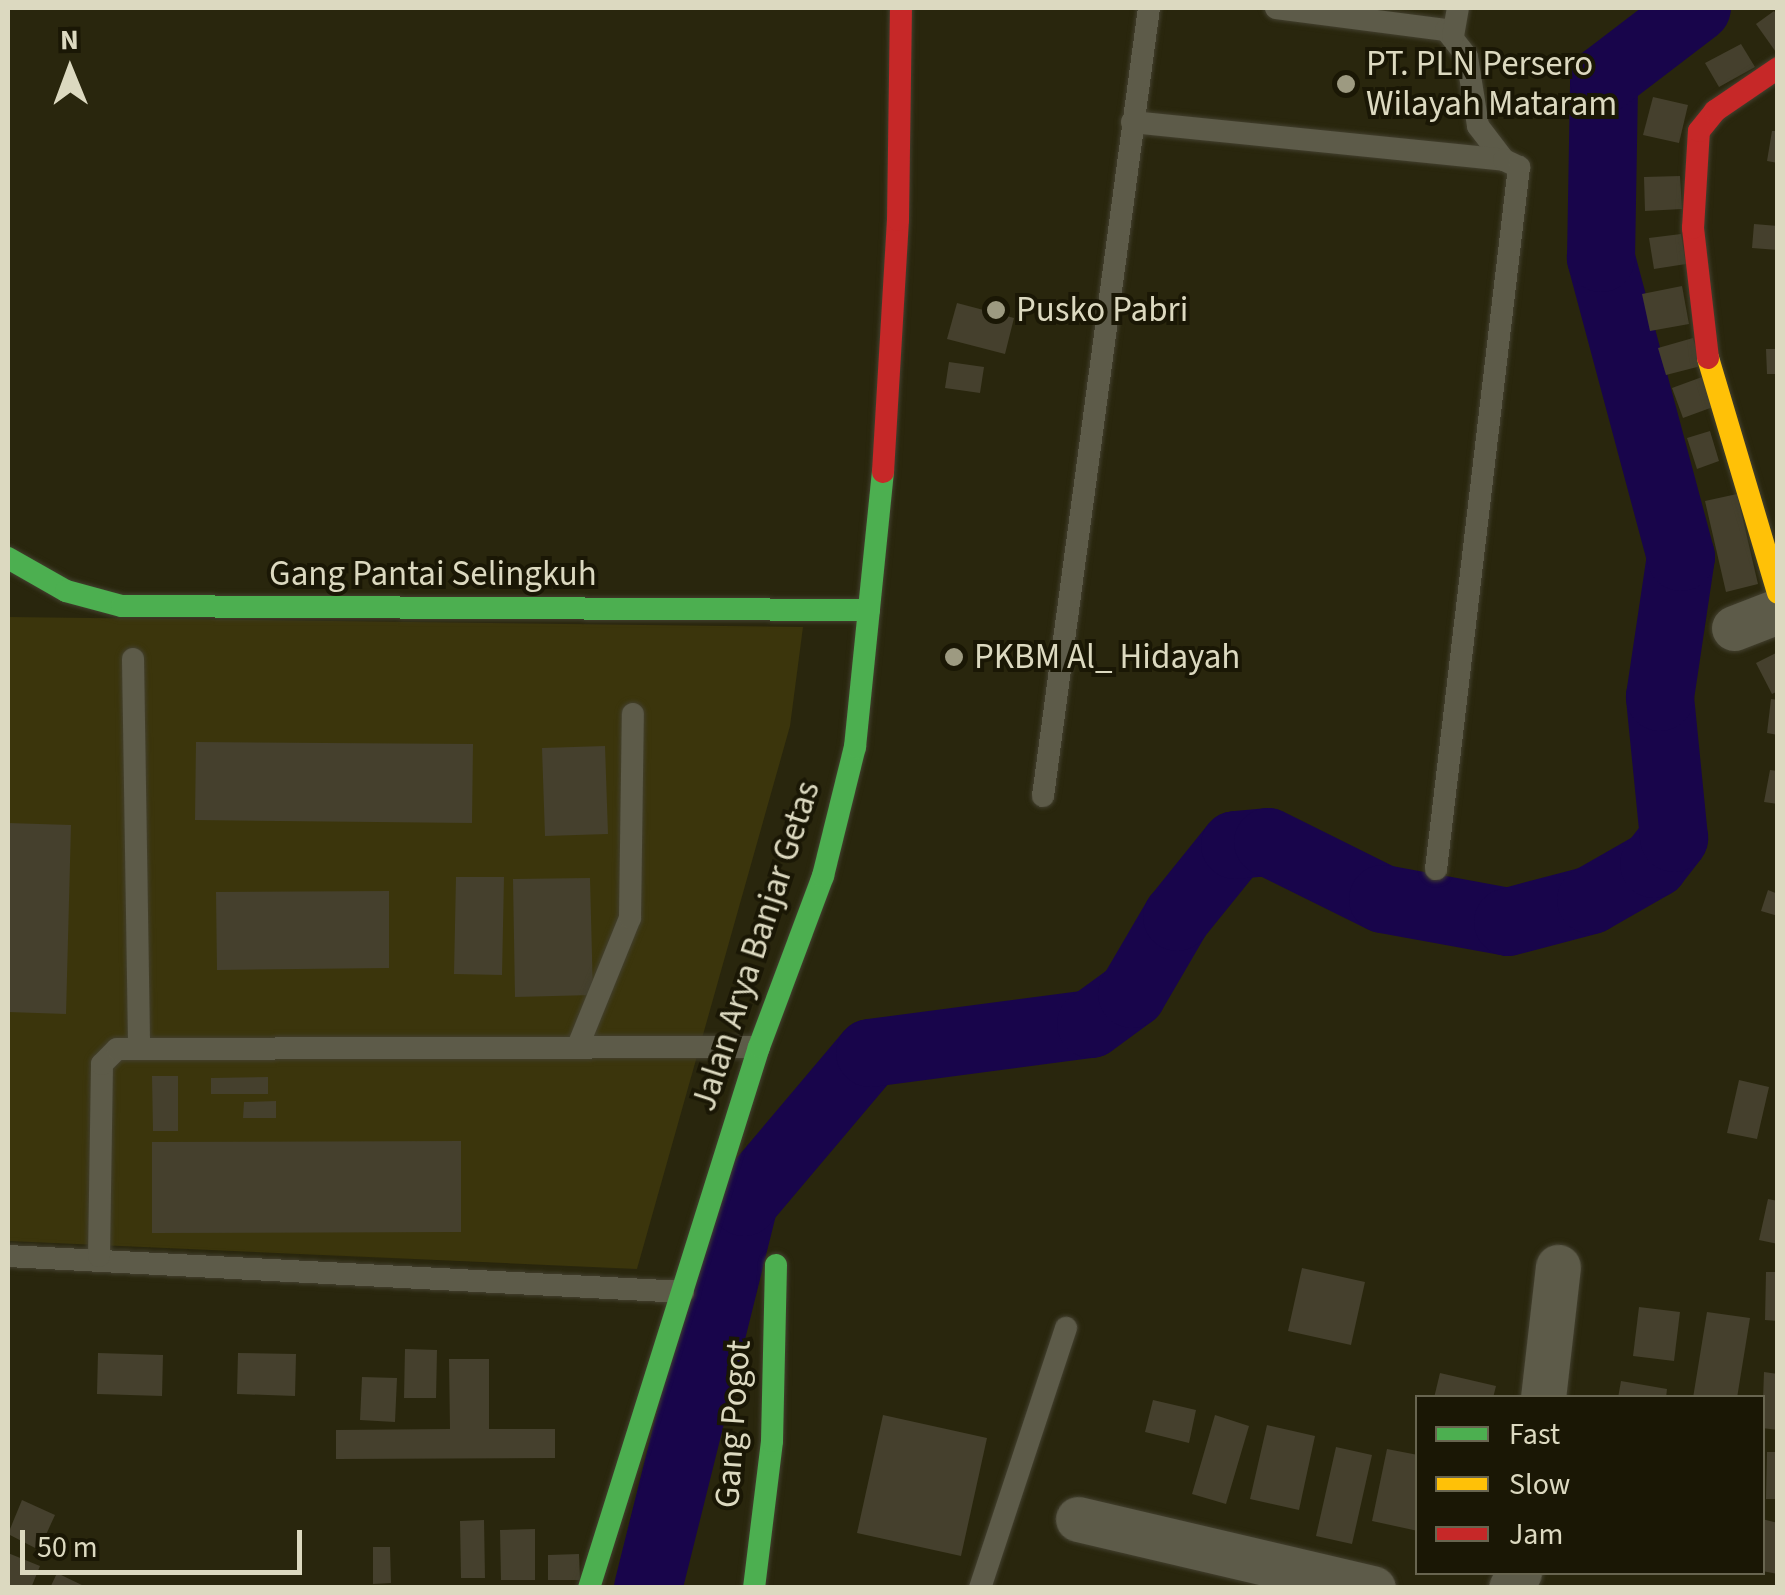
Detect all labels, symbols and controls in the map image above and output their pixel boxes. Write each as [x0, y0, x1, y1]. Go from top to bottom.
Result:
north arrow [20, 20, 120, 120]
text: N [60, 20, 79, 60]
place label: PT. PLN Persero Wilayah Mataram [1366, 43, 1617, 125]
marker: PT. PLN Persero Wilayah Mataram [1335, 73, 1357, 95]
place label: Pusko Pabri [1016, 289, 1188, 331]
marker: Pusko Pabri [985, 299, 1007, 321]
street label: Gang Pantai Selingkuh [269, 553, 597, 595]
place label: PKBM Al_ Hidayah [974, 636, 1240, 678]
marker: PKBM Al_ Hidayah [943, 646, 965, 668]
street label: Jalan Arya Banjar Getas [683, 776, 829, 1116]
street label: Gang Pogot [706, 1339, 760, 1509]
legend [1415, 1395, 1765, 1575]
text: Fast [1509, 1413, 1560, 1456]
text: Slow [1509, 1463, 1570, 1506]
scale bar [25, 1510, 308, 1572]
text: Jam [1509, 1513, 1563, 1556]
text: 50 m [37, 1526, 98, 1569]

